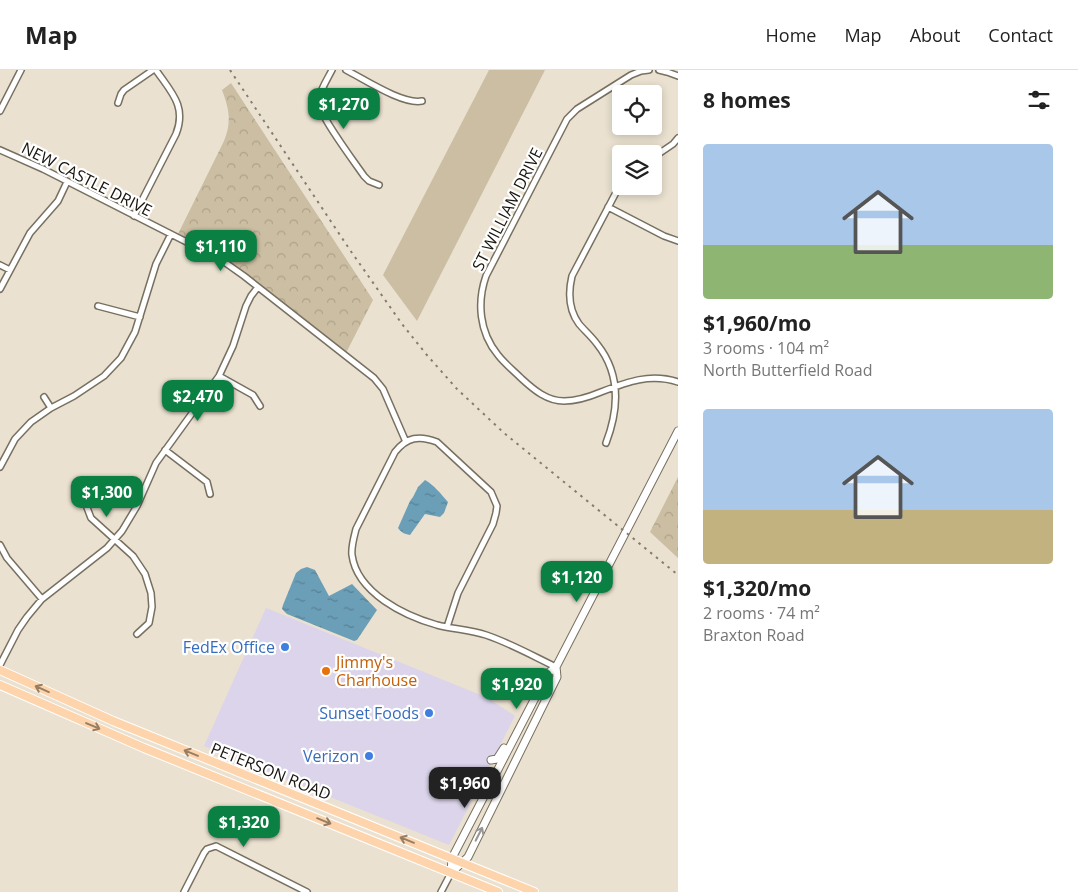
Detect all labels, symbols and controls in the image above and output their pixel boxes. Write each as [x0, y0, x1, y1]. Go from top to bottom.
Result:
text: Map [25, 18, 77, 51]
text: Home [766, 23, 816, 47]
text: Map [844, 23, 882, 47]
text: About [910, 23, 960, 47]
text: Contact [988, 23, 1053, 47]
map controls [612, 85, 662, 195]
button: locate [612, 85, 662, 135]
text: 8 homes [703, 86, 791, 114]
icon: filters [1025, 86, 1053, 114]
pin: $1,270 [303, 88, 385, 130]
text: $1,270 [319, 93, 369, 115]
street label: NEW CASTLE DRIVE [18, 137, 156, 221]
street label: ST WILLIAM DRIVE [467, 144, 547, 274]
button: layers [612, 145, 662, 195]
icon: home [833, 177, 923, 267]
pin: $1,110 [180, 230, 262, 272]
text: $1,110 [196, 235, 246, 257]
text: $1,960/mo [703, 309, 811, 337]
text: 3 rooms · 104 m² [703, 337, 829, 359]
text: North Butterfield Road [703, 359, 873, 381]
pin: $2,470 [157, 380, 239, 422]
text: $2,470 [173, 385, 223, 407]
icon: home [833, 442, 923, 532]
pin: $1,300 [66, 476, 148, 518]
text: $1,300 [82, 481, 132, 503]
pin: $1,120 [536, 560, 618, 603]
text: $1,120 [552, 566, 602, 588]
text: $1,320/mo [703, 574, 811, 602]
text: 2 rooms · 74 m² [703, 602, 820, 624]
text: Braxton Road [703, 624, 805, 646]
place label: FedEx Office [183, 636, 275, 658]
marker: FedEx Office [279, 641, 291, 653]
place label: Jimmy's Charhouse [334, 651, 417, 691]
marker: Jimmy's Charhouse [320, 665, 332, 677]
pin: $1,920 [476, 668, 558, 710]
text: $1,920 [492, 673, 542, 695]
one-way arrow [35, 683, 50, 693]
place label: Sunset Foods [319, 702, 419, 724]
marker: Sunset Foods [423, 707, 435, 719]
one-way arrow [85, 722, 100, 731]
street label: PETERSON ROAD [208, 737, 334, 805]
place label: Verizon [303, 745, 359, 767]
one-way arrow [184, 748, 199, 757]
marker: Verizon [363, 750, 375, 762]
pin: $1,960 [424, 766, 506, 809]
text: $1,960 [440, 772, 490, 794]
pin: $1,320 [203, 806, 285, 848]
text: $1,320 [219, 811, 269, 833]
one-way arrow [316, 817, 331, 826]
one-way arrow [475, 827, 484, 842]
one-way arrow [400, 835, 415, 844]

